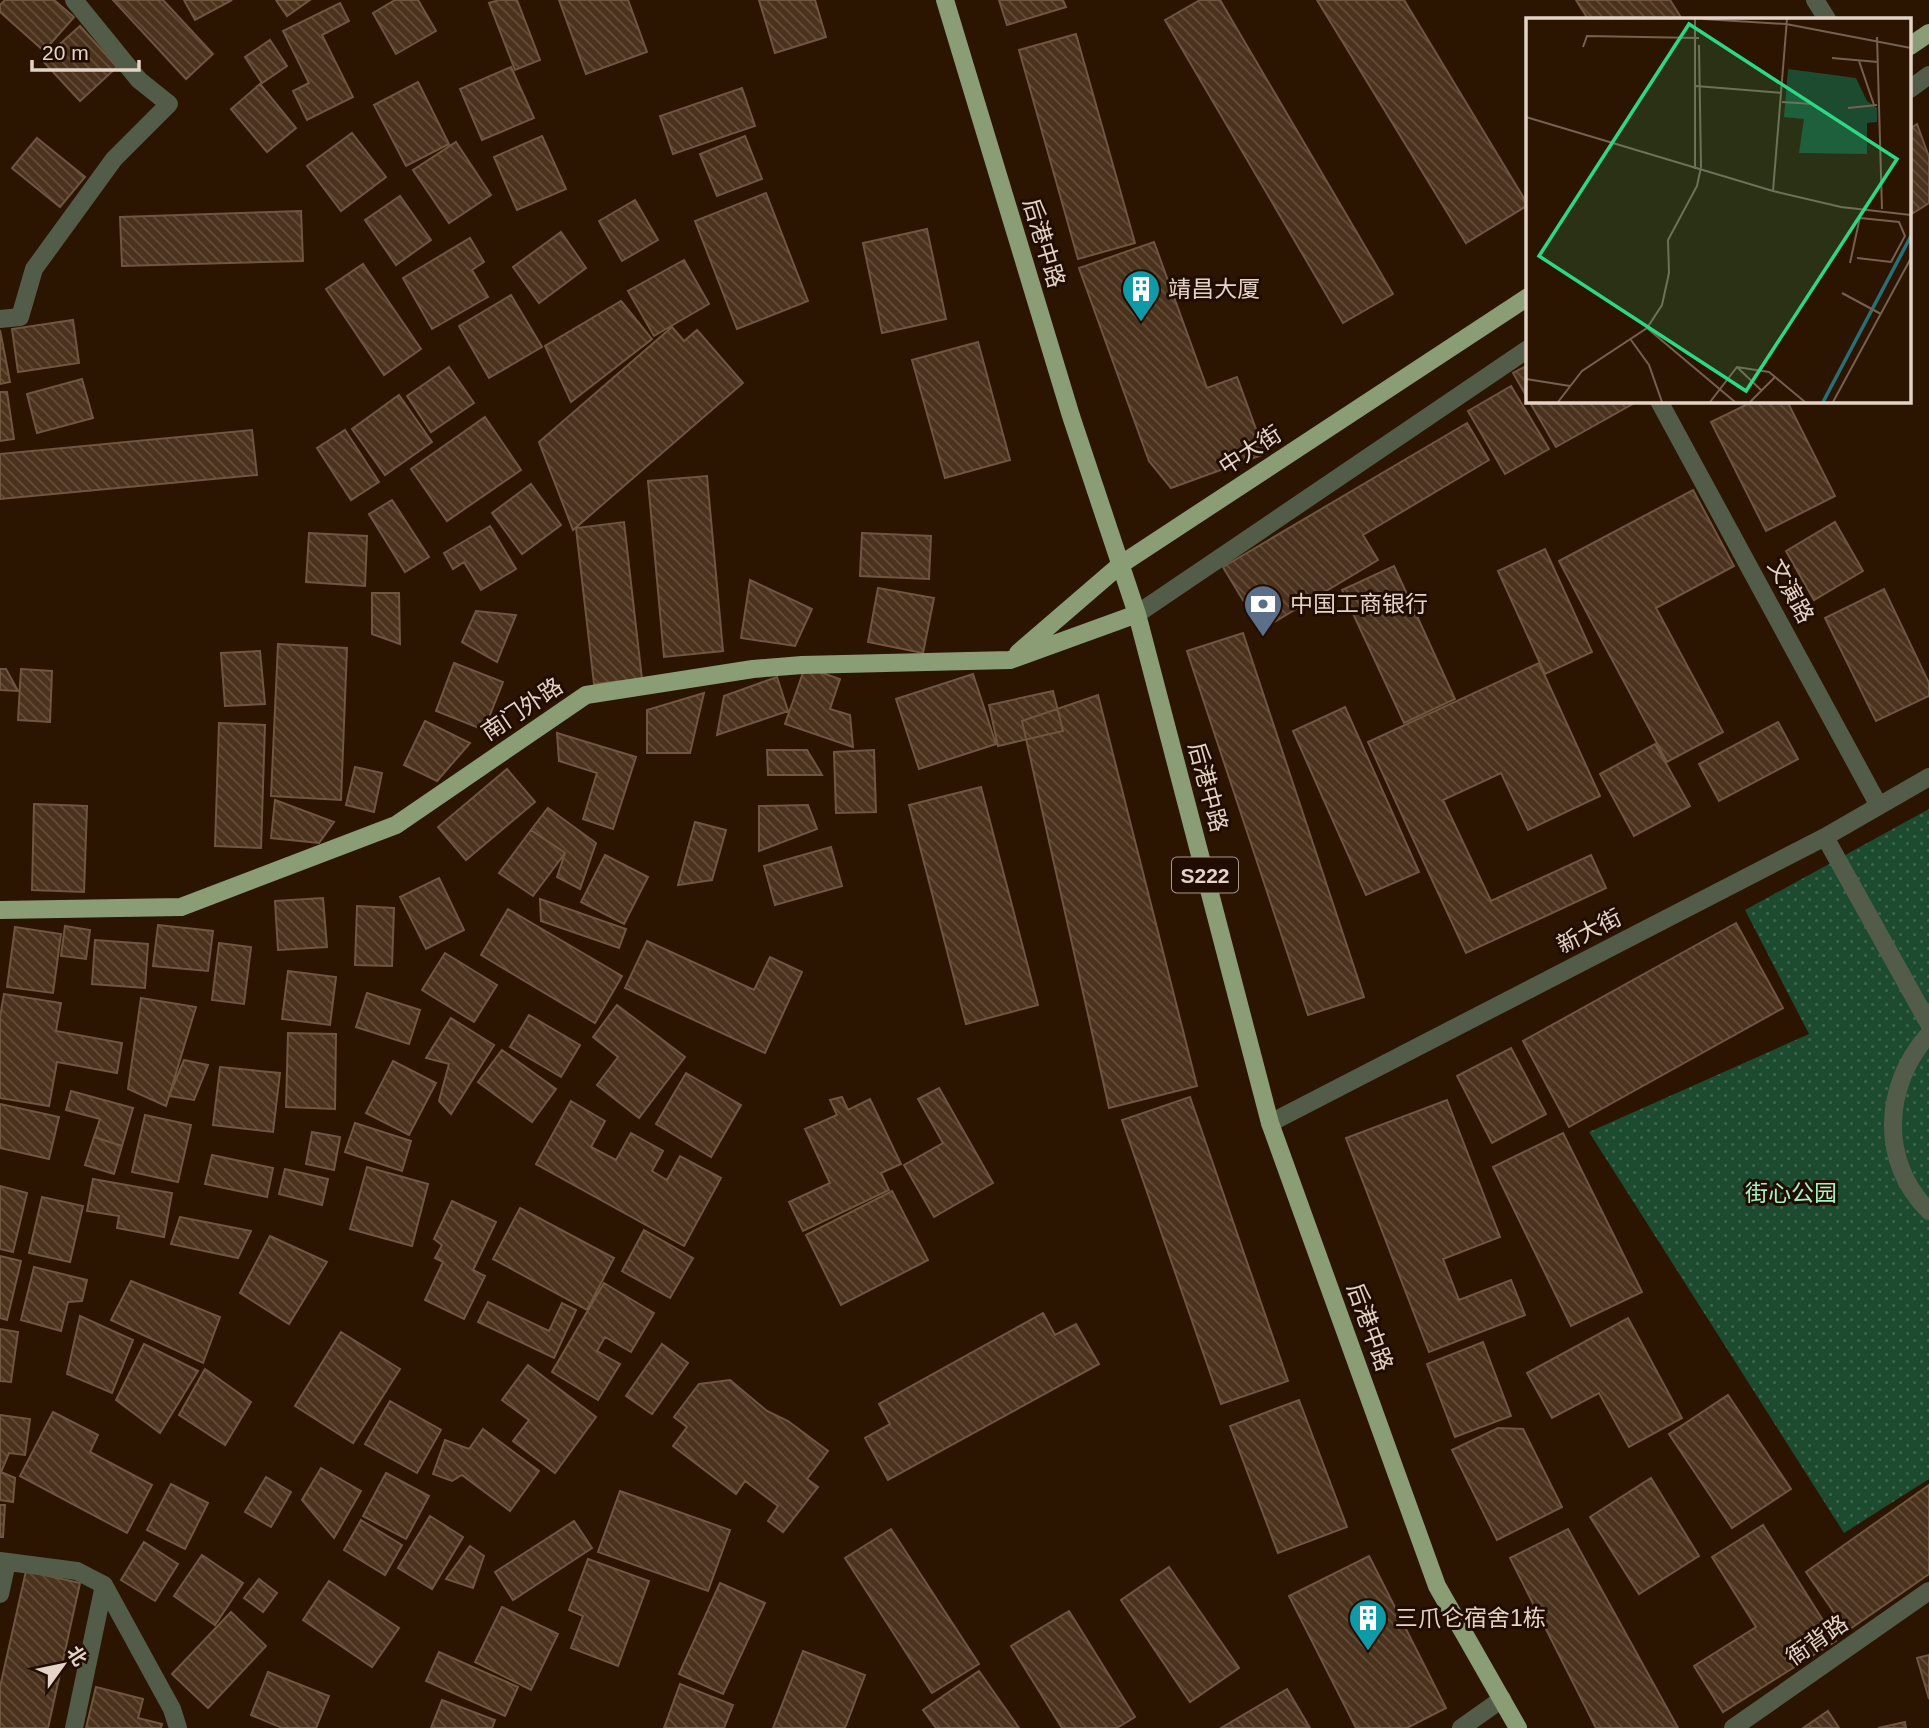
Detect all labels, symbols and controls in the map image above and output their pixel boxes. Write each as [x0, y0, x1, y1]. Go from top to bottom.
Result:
inset map [1526, 18, 1912, 402]
scale bar [32, 28, 138, 72]
text: 20 m [42, 41, 89, 64]
street label: 后港中路 [1018, 195, 1070, 291]
building icon: 靖昌大厦 [1120, 268, 1162, 323]
place label: 靖昌大厦 [1168, 276, 1260, 302]
street label: 中大街 [1214, 420, 1286, 480]
street label: 文演路 [1763, 555, 1819, 627]
bank icon: 中国工商银行 [1242, 583, 1284, 638]
place label: 中国工商银行 [1290, 591, 1428, 617]
street label: 南门外路 [477, 672, 567, 746]
street label: 后港中路 [1184, 739, 1232, 835]
road number: S222 [1172, 858, 1238, 892]
street label: 新大街 [1552, 904, 1626, 958]
park label: 街心公园 [1745, 1180, 1837, 1206]
street label: 后港中路 [1342, 1279, 1398, 1375]
building icon: 三爪仑宿舍1栋 [1347, 1597, 1389, 1652]
place label: 三爪仑宿舍1栋 [1395, 1605, 1546, 1631]
street label: 衙背路 [1781, 1610, 1853, 1670]
north arrow [28, 1630, 98, 1700]
text: 北 [63, 1642, 91, 1670]

